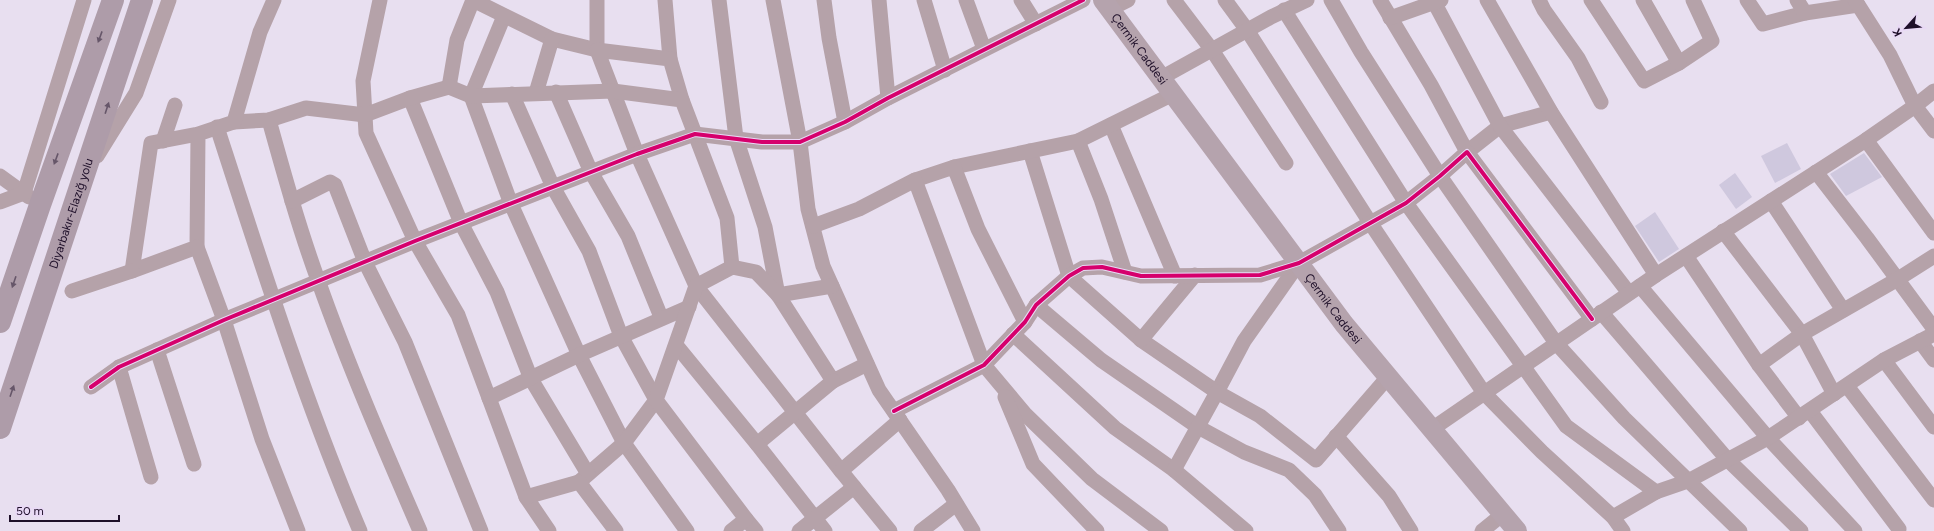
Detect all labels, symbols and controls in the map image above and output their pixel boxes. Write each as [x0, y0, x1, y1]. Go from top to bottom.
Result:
north arrow [1886, 8, 1926, 48]
street label: Çermik Caddesi [1108, 11, 1170, 87]
text: K [1890, 25, 1905, 39]
one-way arrow [97, 31, 103, 43]
one-way arrow [104, 102, 110, 114]
one-way arrow [53, 153, 59, 165]
street label: Diyarbakır-Elazığ yolu [46, 157, 96, 270]
street label: Çermik Caddesi [1302, 271, 1365, 347]
one-way arrow [10, 276, 16, 288]
one-way arrow [10, 384, 16, 396]
scale bar [10, 497, 119, 523]
text: 50 m [16, 504, 44, 518]

